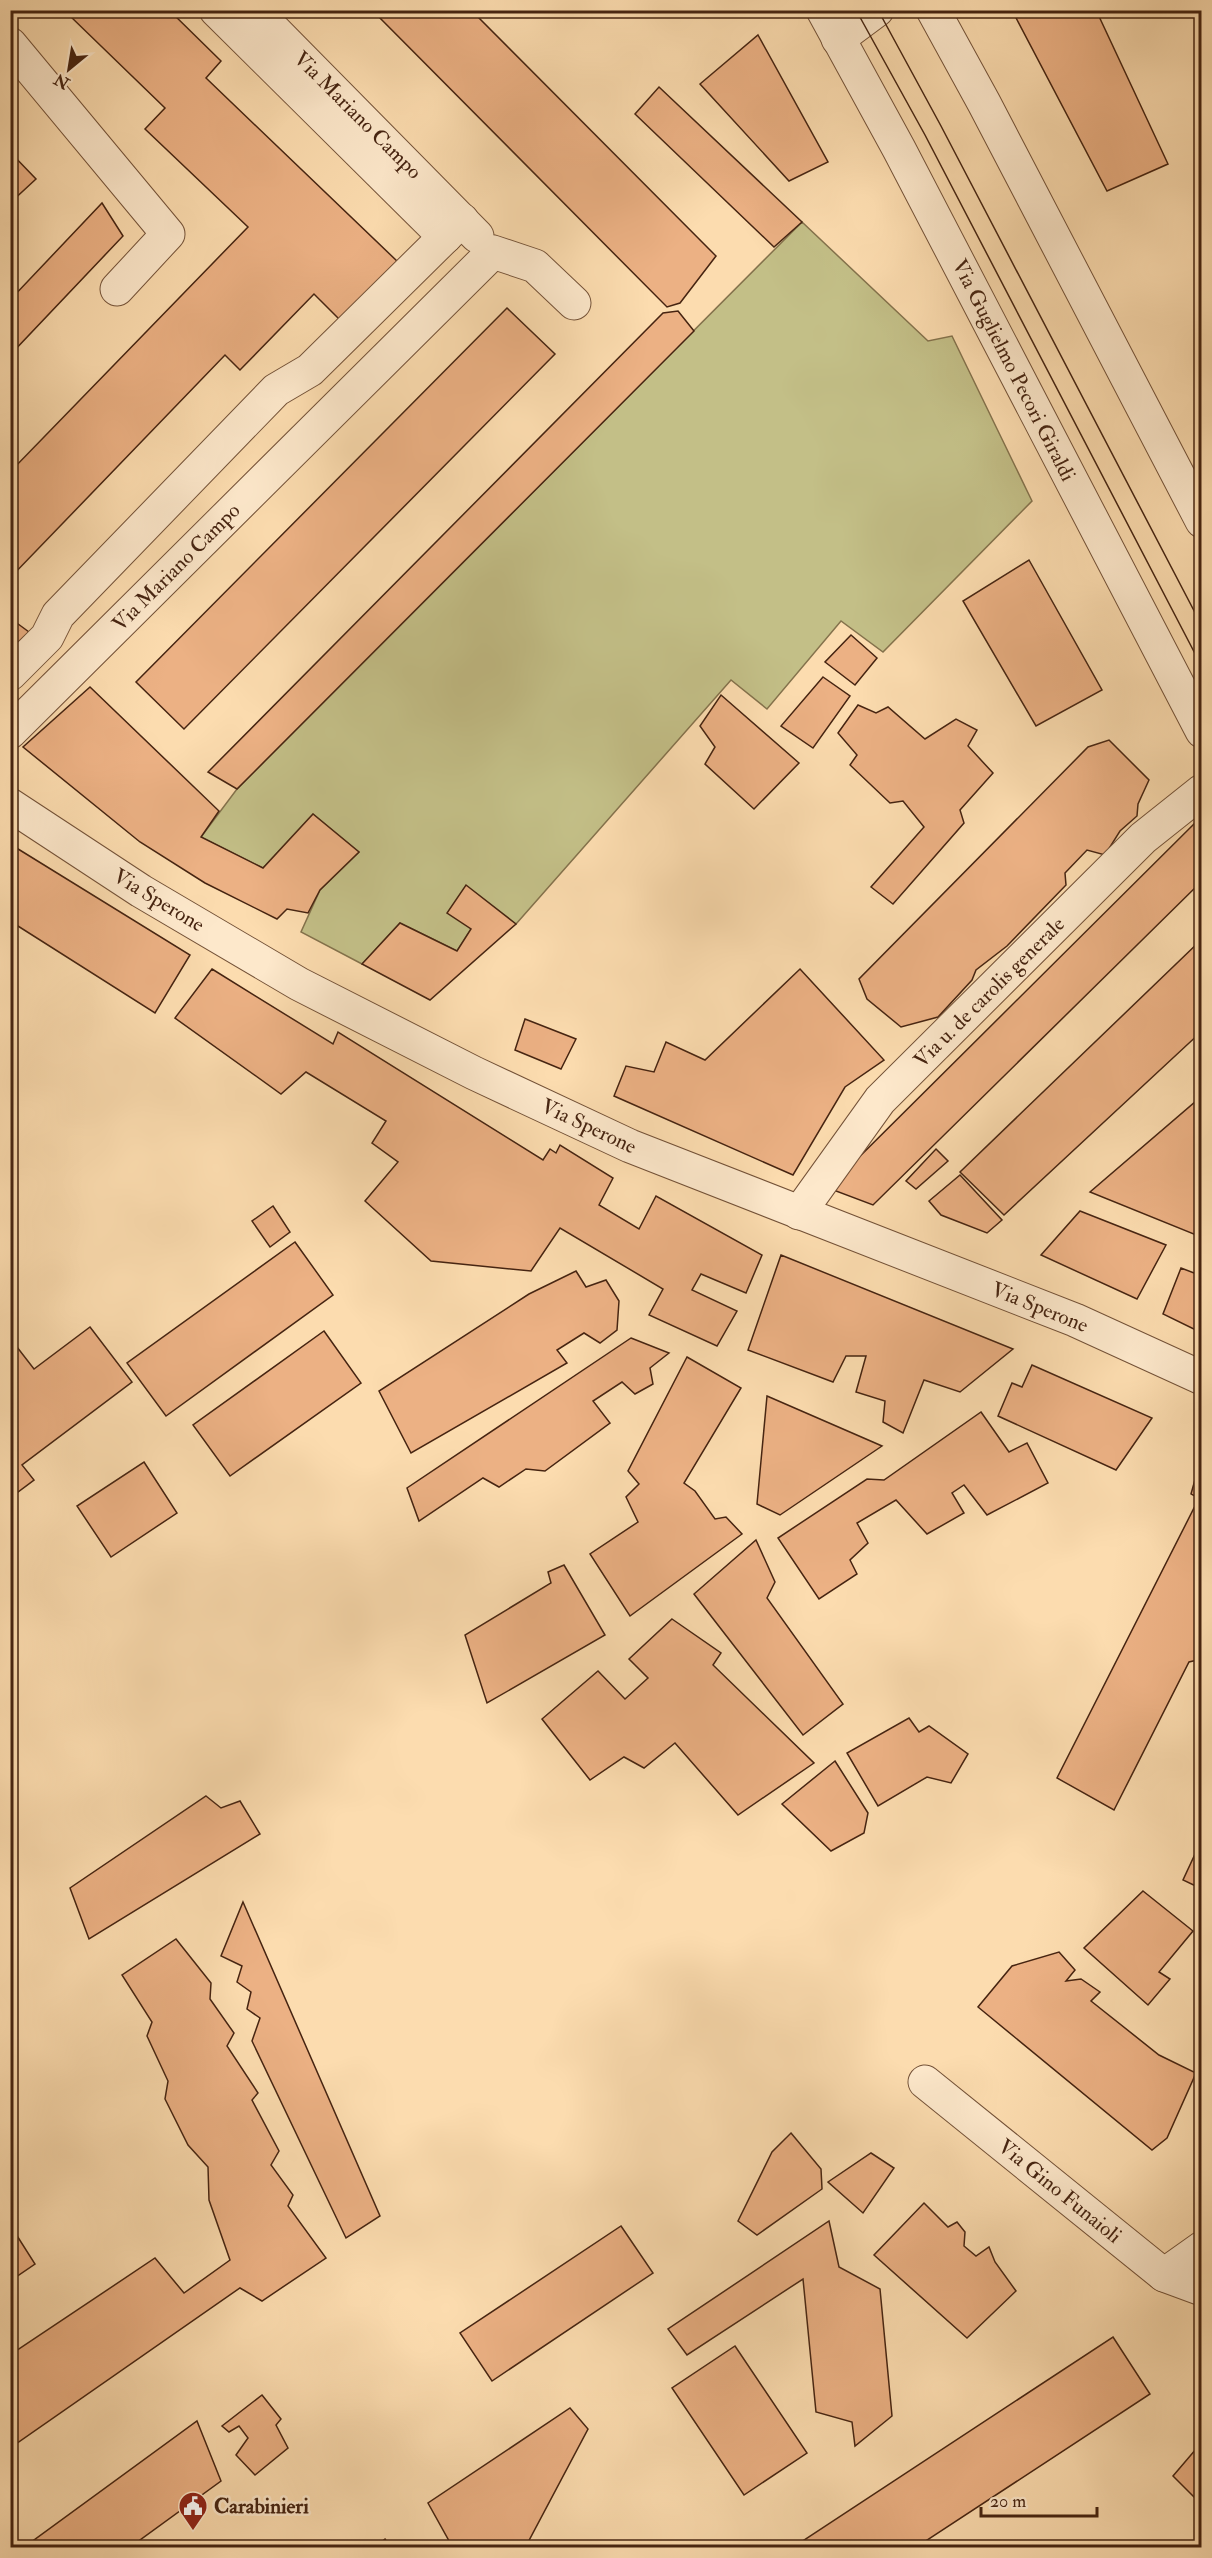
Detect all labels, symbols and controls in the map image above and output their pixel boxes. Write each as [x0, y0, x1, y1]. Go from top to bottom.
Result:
north arrow [39, 39, 99, 99]
street label: Via Mariano Campo [288, 46, 427, 185]
text: N [50, 69, 74, 94]
street label: Via Guglielmo Pecori Giraldi [946, 255, 1082, 486]
street label: Via Mariano Campo [107, 498, 246, 637]
street label: Via Sperone [108, 863, 210, 938]
street label: Via u. de carolis generale [908, 911, 1071, 1074]
street label: Via Sperone [537, 1093, 641, 1160]
street label: Via Sperone [987, 1276, 1092, 1339]
street label: Via Gino Funaioli [992, 2133, 1127, 2250]
scale bar [981, 2480, 1096, 2518]
public building icon: Carabinieri [177, 2490, 209, 2532]
text: 20 m [990, 2490, 1026, 2513]
place label: Carabinieri [214, 2493, 309, 2520]

